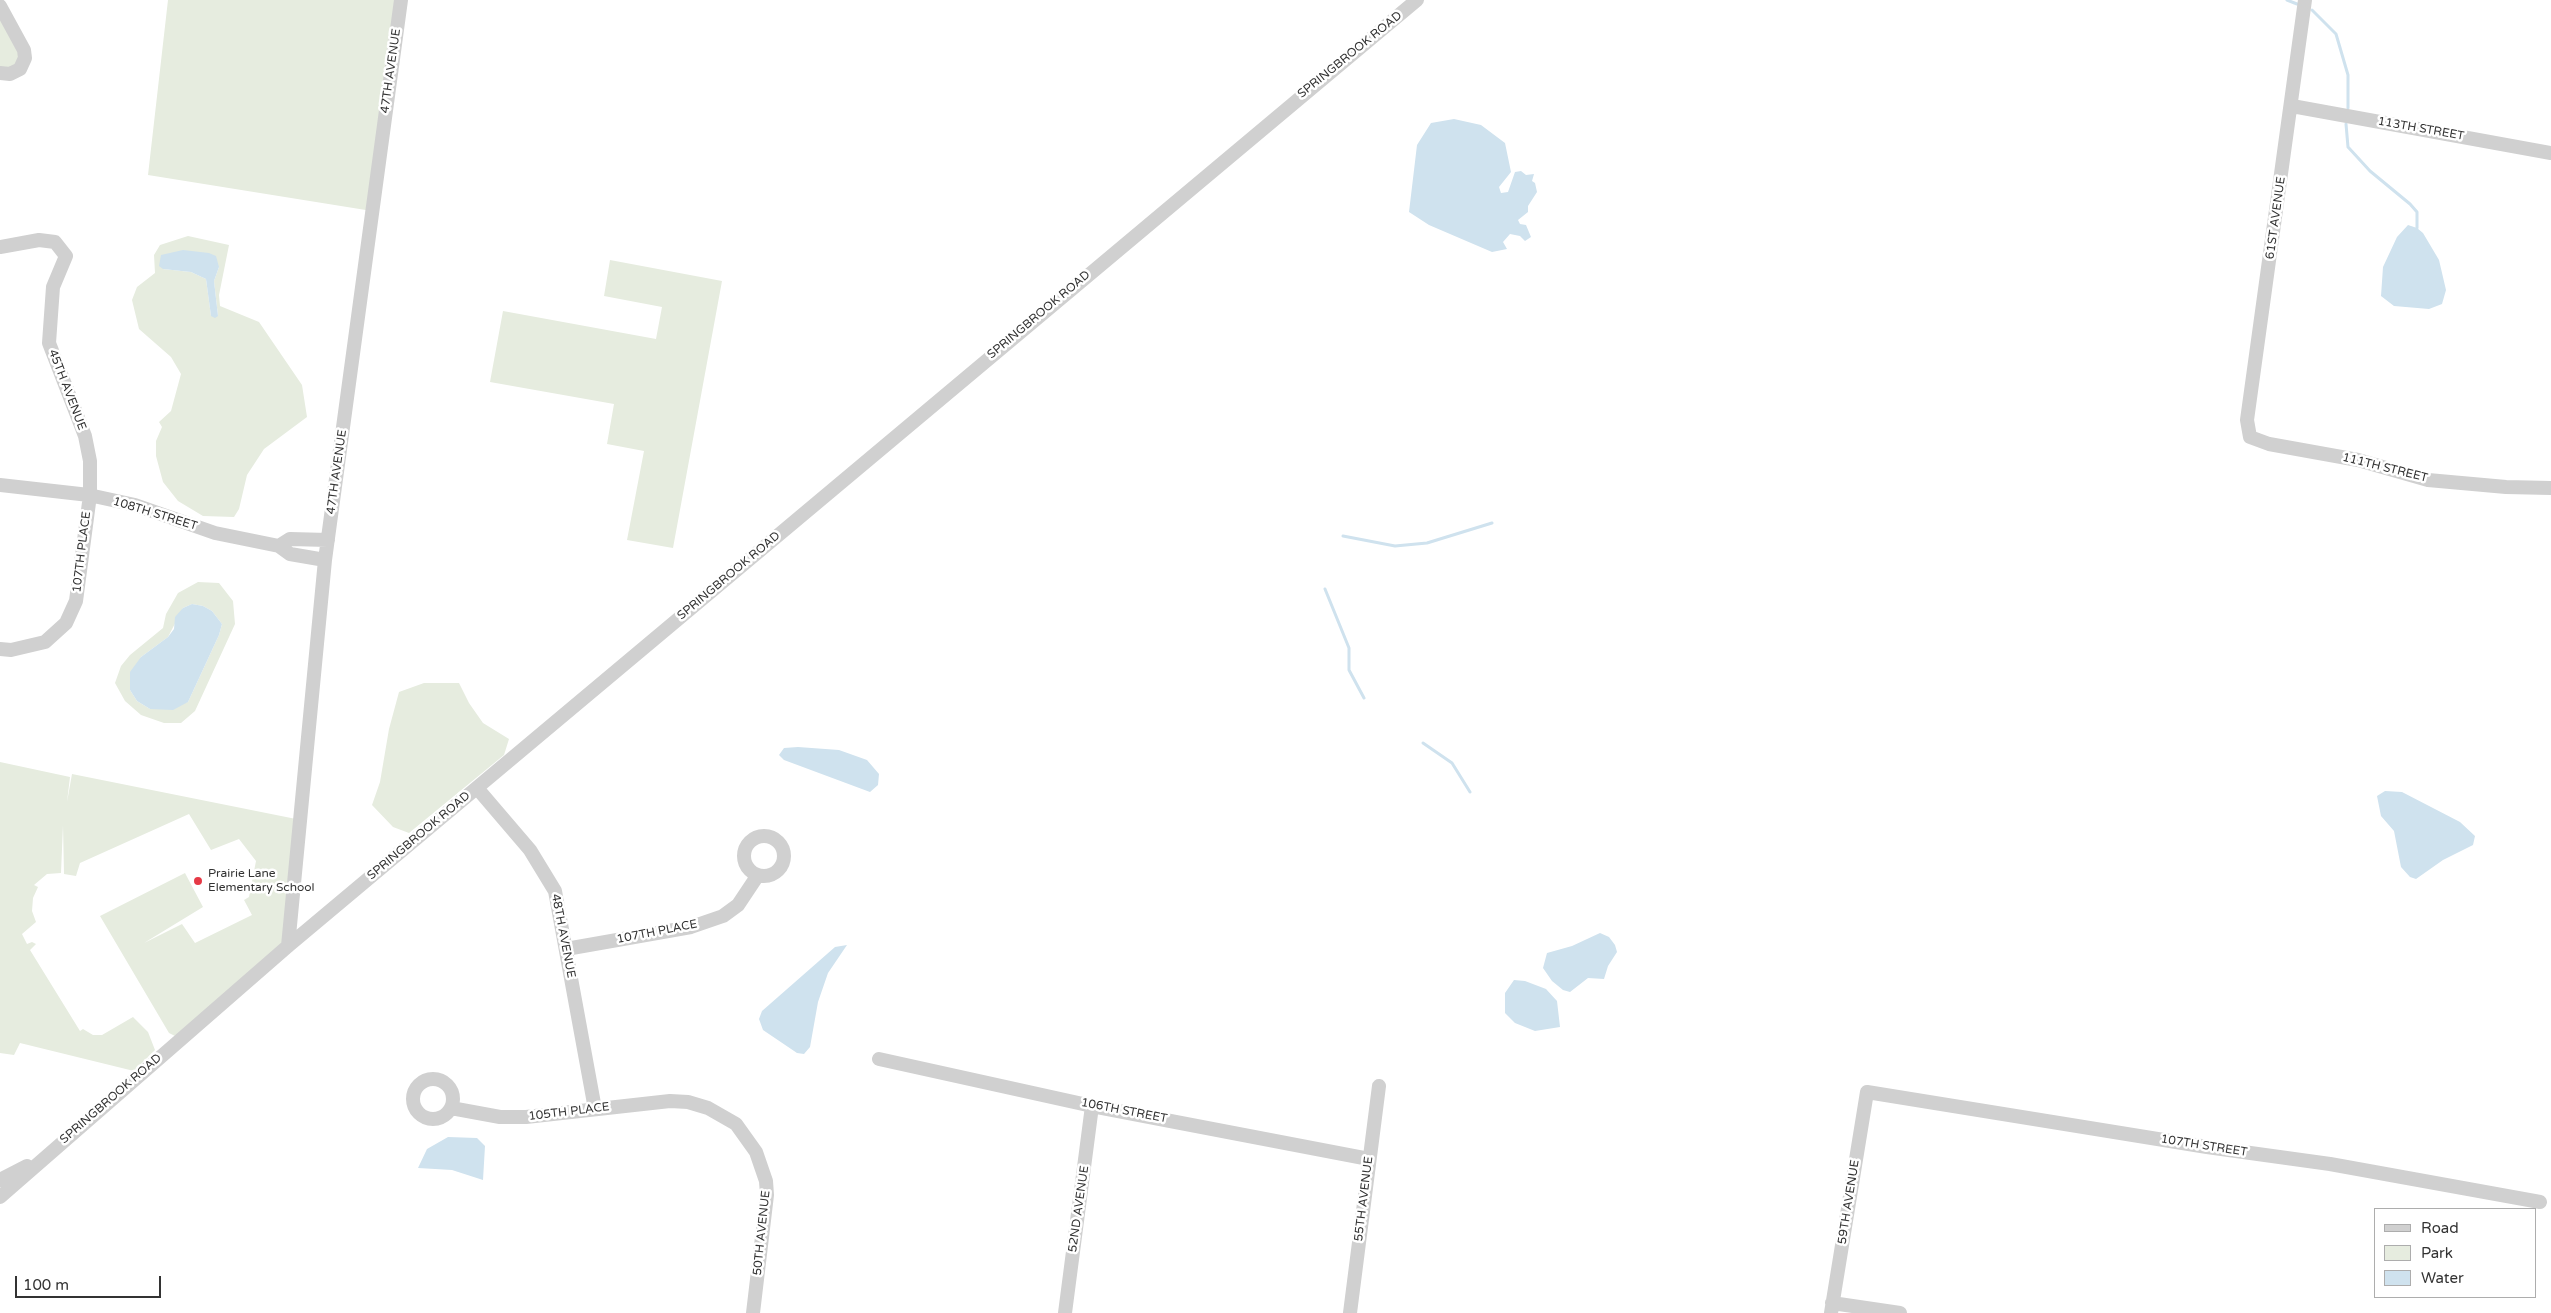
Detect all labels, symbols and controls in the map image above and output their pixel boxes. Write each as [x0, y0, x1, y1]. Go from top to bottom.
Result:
street label: SPRINGBROOK ROAD [1295, 9, 1405, 101]
street label: 47TH AVENUE [378, 28, 404, 114]
street label: 113TH STREET [2377, 114, 2465, 144]
street label: 61ST AVENUE [2263, 176, 2289, 260]
street label: SPRINGBROOK ROAD [985, 268, 1093, 362]
street label: 45TH AVENUE [45, 348, 89, 432]
street label: 47TH AVENUE [324, 429, 350, 515]
street label: 111TH STREET [2341, 450, 2429, 486]
street label: 108TH STREET [111, 494, 199, 534]
street label: 107TH PLACE [70, 511, 94, 593]
street label: SPRINGBROOK ROAD [675, 529, 783, 623]
street label: SPRINGBROOK ROAD [365, 789, 473, 883]
place label: Prairie Lane Elementary School [208, 867, 315, 895]
marker: Prairie Lane Elementary School [192, 875, 204, 887]
street label: 48TH AVENUE [548, 893, 578, 979]
street label: 107TH PLACE [616, 917, 698, 947]
street label: SPRINGBROOK ROAD [57, 1051, 165, 1147]
street label: 106TH STREET [1080, 1096, 1168, 1126]
street label: 105TH PLACE [528, 1100, 610, 1124]
street label: 107TH STREET [2160, 1132, 2248, 1160]
street label: 55TH AVENUE [1352, 1156, 1376, 1242]
street label: 59TH AVENUE [1835, 1159, 1863, 1245]
street label: 52ND AVENUE [1066, 1165, 1092, 1253]
street label: 50TH AVENUE [750, 1190, 774, 1276]
legend [2374, 1208, 2536, 1298]
text: Road [2421, 1219, 2459, 1237]
text: Park [2421, 1244, 2453, 1262]
scale bar [18, 1266, 164, 1298]
text: Water [2421, 1269, 2464, 1287]
text: 100 m [23, 1276, 69, 1294]

